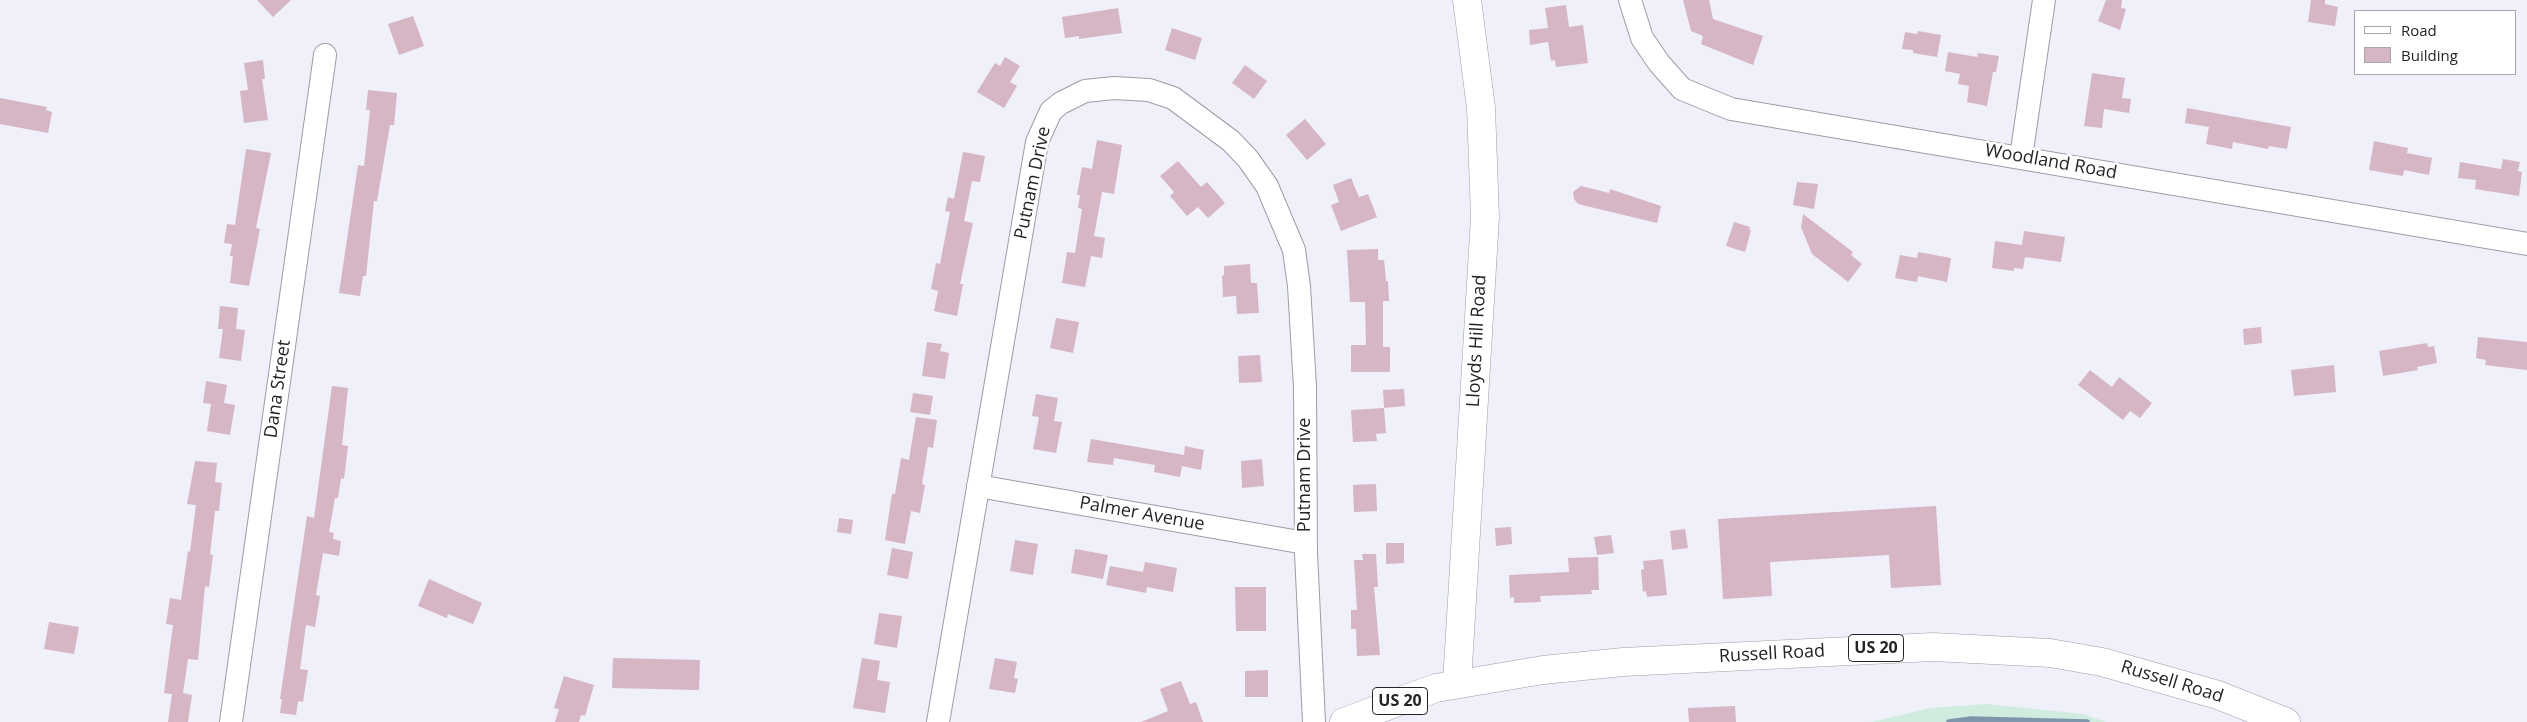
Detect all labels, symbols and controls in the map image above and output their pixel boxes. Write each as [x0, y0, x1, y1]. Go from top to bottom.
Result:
legend [2354, 10, 2517, 75]
text: Road [2401, 20, 2437, 40]
text: Building [2401, 45, 2458, 65]
street label: Putnam Drive [1011, 125, 1055, 241]
street label: Woodland Road [1983, 140, 2119, 184]
street label: Lloyds Hill Road [1463, 274, 1491, 408]
street label: Dana Street [260, 338, 296, 440]
street label: Putnam Drive [1294, 418, 1316, 532]
street label: Palmer Avenue [1078, 492, 1206, 536]
road number: US 20 [1848, 634, 1904, 661]
street label: Russell Road [1718, 640, 1826, 668]
street label: Russell Road [2118, 656, 2226, 708]
road number: US 20 [1372, 688, 1428, 714]

